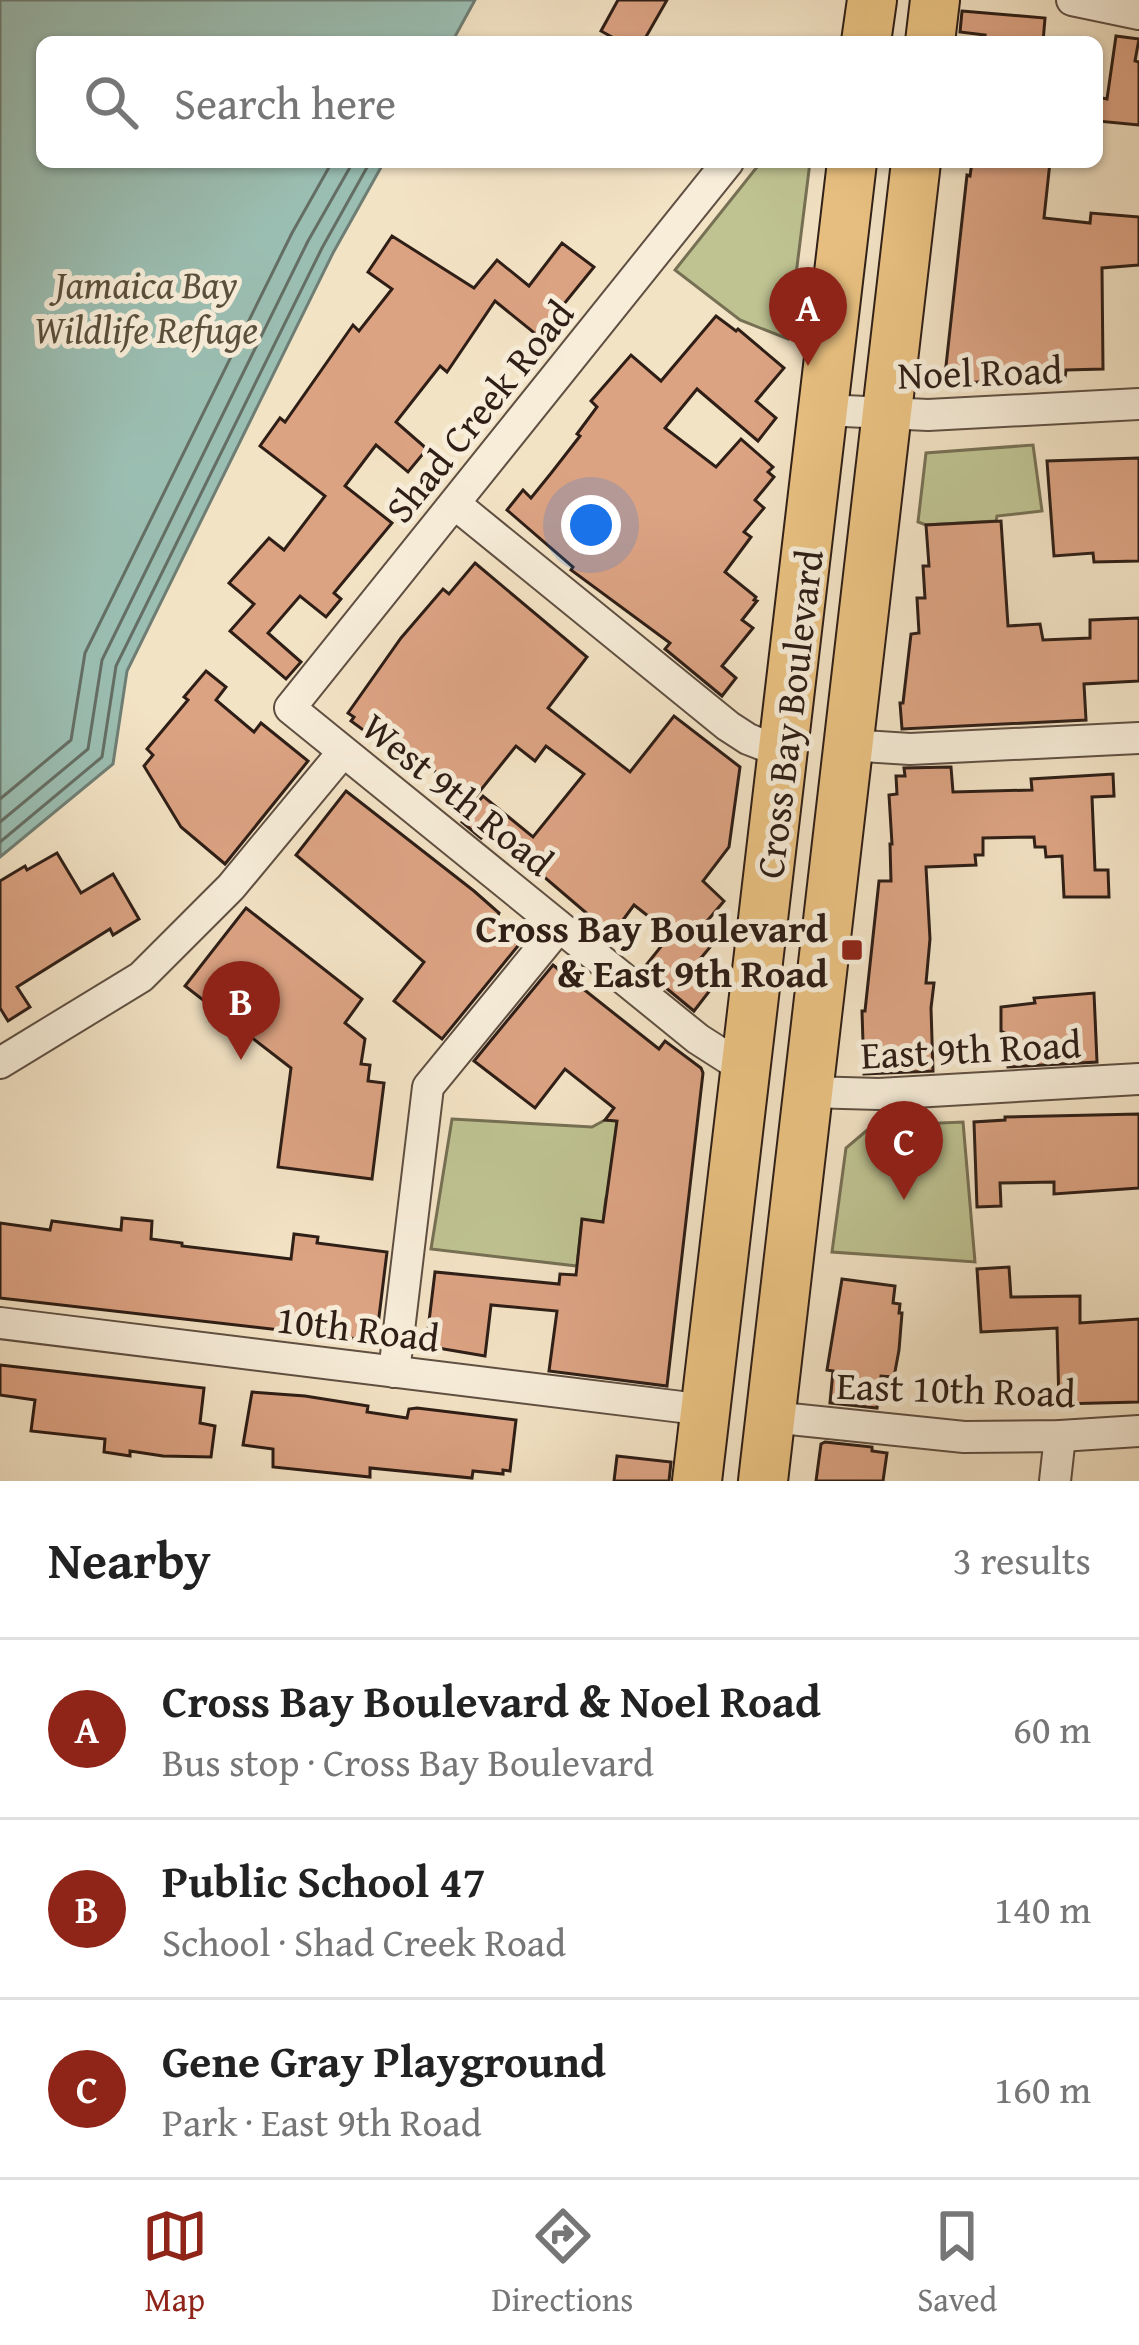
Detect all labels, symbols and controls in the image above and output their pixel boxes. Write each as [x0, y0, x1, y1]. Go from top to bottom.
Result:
search box [36, 36, 1103, 168]
icon: search [78, 69, 144, 135]
text: Search here [174, 70, 396, 135]
park label: Jamaica Bay Wildlife Refuge [34, 255, 258, 357]
pin: A [769, 267, 847, 366]
street label: Shad Creek Road [371, 287, 586, 534]
street label: Noel Road [897, 340, 1064, 403]
your location [561, 495, 621, 555]
street label: Cross Bay Boulevard [740, 546, 837, 881]
street label: West 9th Road [350, 698, 567, 889]
place label: Cross Bay Boulevard & East 9th Road [475, 899, 829, 1001]
marker: Cross Bay Boulevard & East 9th Road [839, 937, 865, 963]
pin: B [202, 961, 280, 1060]
street label: East 9th Road [859, 1014, 1083, 1083]
pin: C [865, 1101, 943, 1200]
street label: 10th Road [273, 1289, 443, 1366]
street label: East 10th Road [835, 1356, 1077, 1421]
text: Nearby [48, 1522, 211, 1597]
text: 3 results [953, 1531, 1091, 1588]
text: Cross Bay Boulevard & Noel Road [162, 1668, 821, 1733]
text: A [75, 1700, 99, 1757]
text: 60 m [1013, 1700, 1091, 1757]
text: Bus stop · Cross Bay Boulevard [162, 1733, 654, 1790]
text: Public School 47 [162, 1848, 486, 1913]
text: B [75, 1880, 99, 1937]
text: 140 m [994, 1880, 1091, 1937]
text: School · Shad Creek Road [162, 1913, 566, 1970]
text: Gene Gray Playground [162, 2028, 606, 2093]
text: C [76, 2060, 98, 2117]
text: 160 m [994, 2060, 1091, 2117]
text: Park · East 9th Road [162, 2093, 482, 2150]
tab: Map [142, 2203, 208, 2323]
tab: Directions [492, 2203, 633, 2323]
tab: Saved [917, 2203, 997, 2323]

